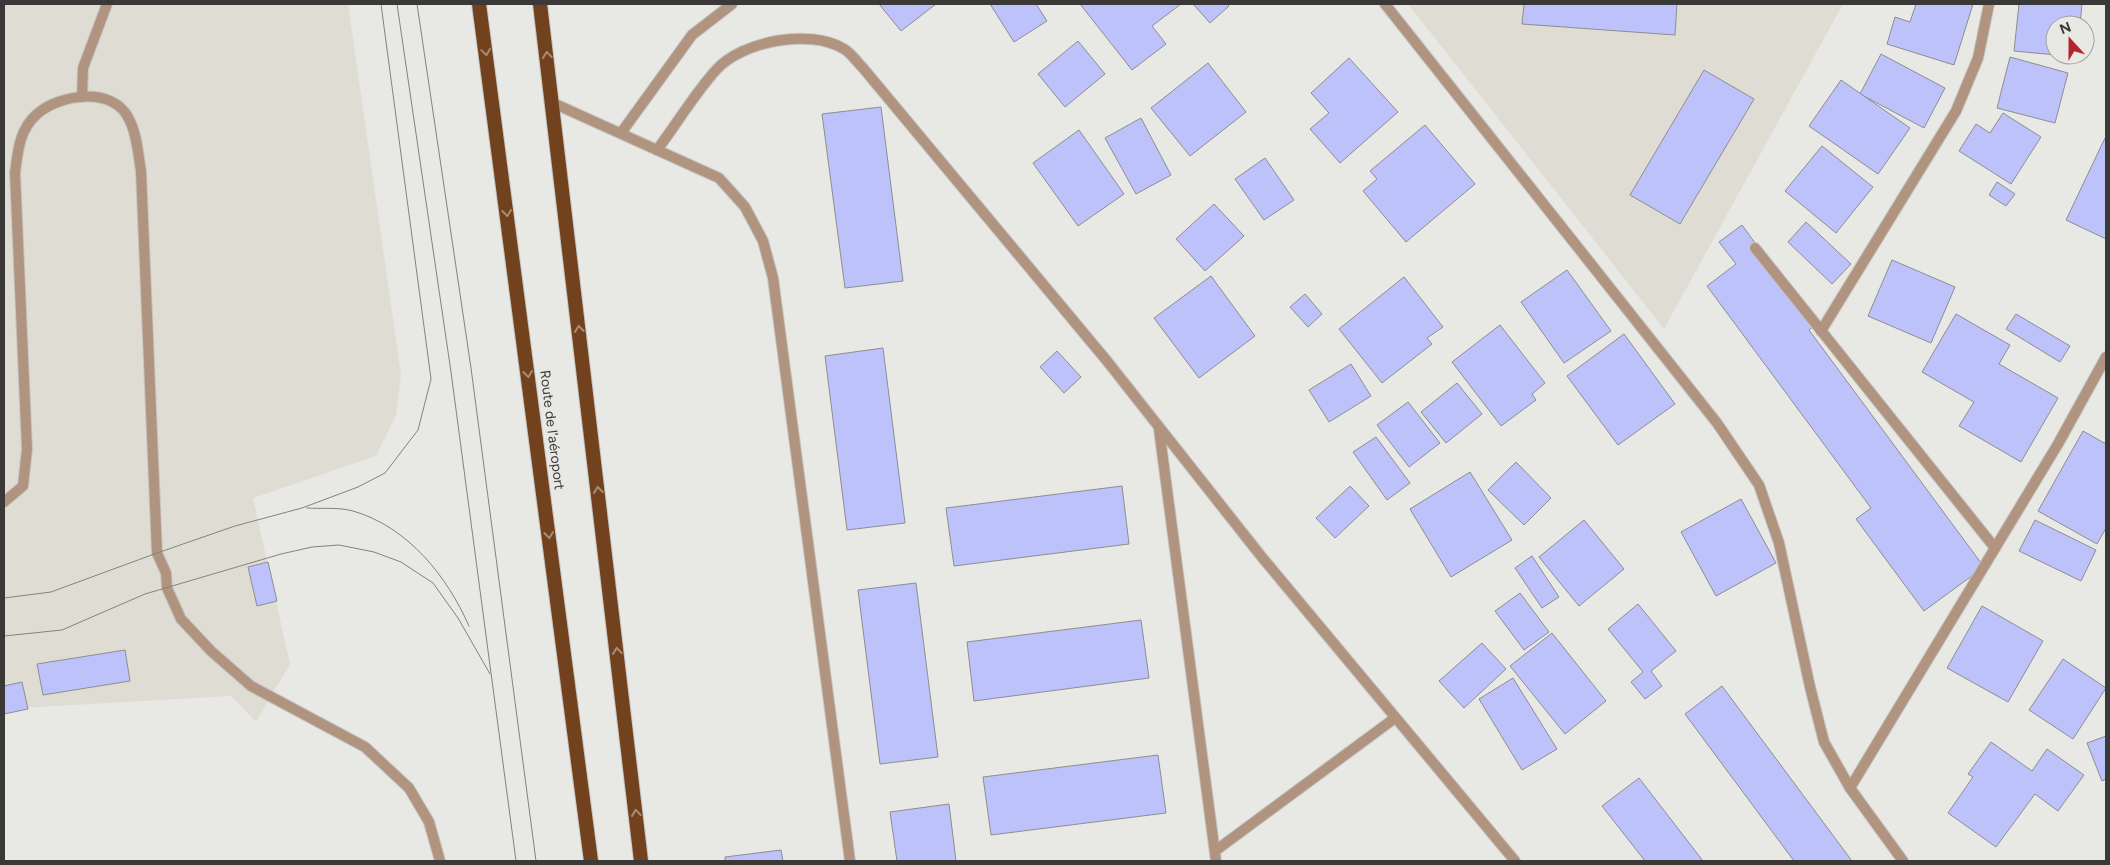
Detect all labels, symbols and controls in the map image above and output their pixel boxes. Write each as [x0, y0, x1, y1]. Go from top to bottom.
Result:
north arrow [2045, 15, 2095, 65]
text: N [2057, 18, 2074, 38]
one-way arrow [480, 48, 491, 56]
one-way arrow [542, 51, 552, 59]
one-way arrow [501, 209, 512, 217]
one-way arrow [574, 324, 585, 332]
street label: Route de l'aéroport [536, 369, 568, 491]
one-way arrow [522, 371, 533, 379]
one-way arrow [593, 486, 604, 494]
one-way arrow [543, 532, 554, 540]
one-way arrow [612, 647, 623, 655]
one-way arrow [631, 809, 642, 817]

